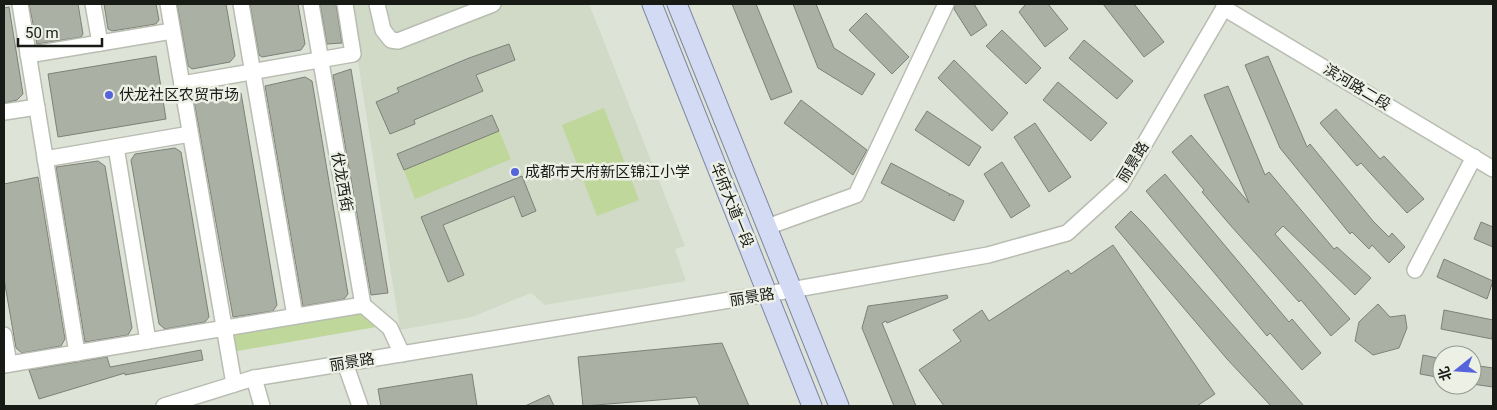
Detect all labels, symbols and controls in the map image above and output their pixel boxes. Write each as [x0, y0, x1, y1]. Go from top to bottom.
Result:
scale bar [18, 15, 101, 47]
text: 50 m [25, 24, 59, 42]
street label: 滨河路二段 [1320, 60, 1394, 114]
place label: 伏龙社区农贸市场 [119, 86, 239, 104]
marker: 伏龙社区农贸市场 [103, 89, 115, 101]
street label: 丽景路 [1113, 138, 1153, 186]
street label: 伏龙西街 [328, 151, 356, 213]
street label: 华府大道一段 [707, 160, 757, 250]
place label: 成都市天府新区锦江小学 [525, 163, 690, 181]
marker: 成都市天府新区锦江小学 [509, 166, 521, 178]
street label: 丽景路 [728, 285, 776, 309]
north arrow [1432, 345, 1482, 395]
street label: 丽景路 [328, 350, 376, 374]
text: 北 [1435, 365, 1454, 383]

